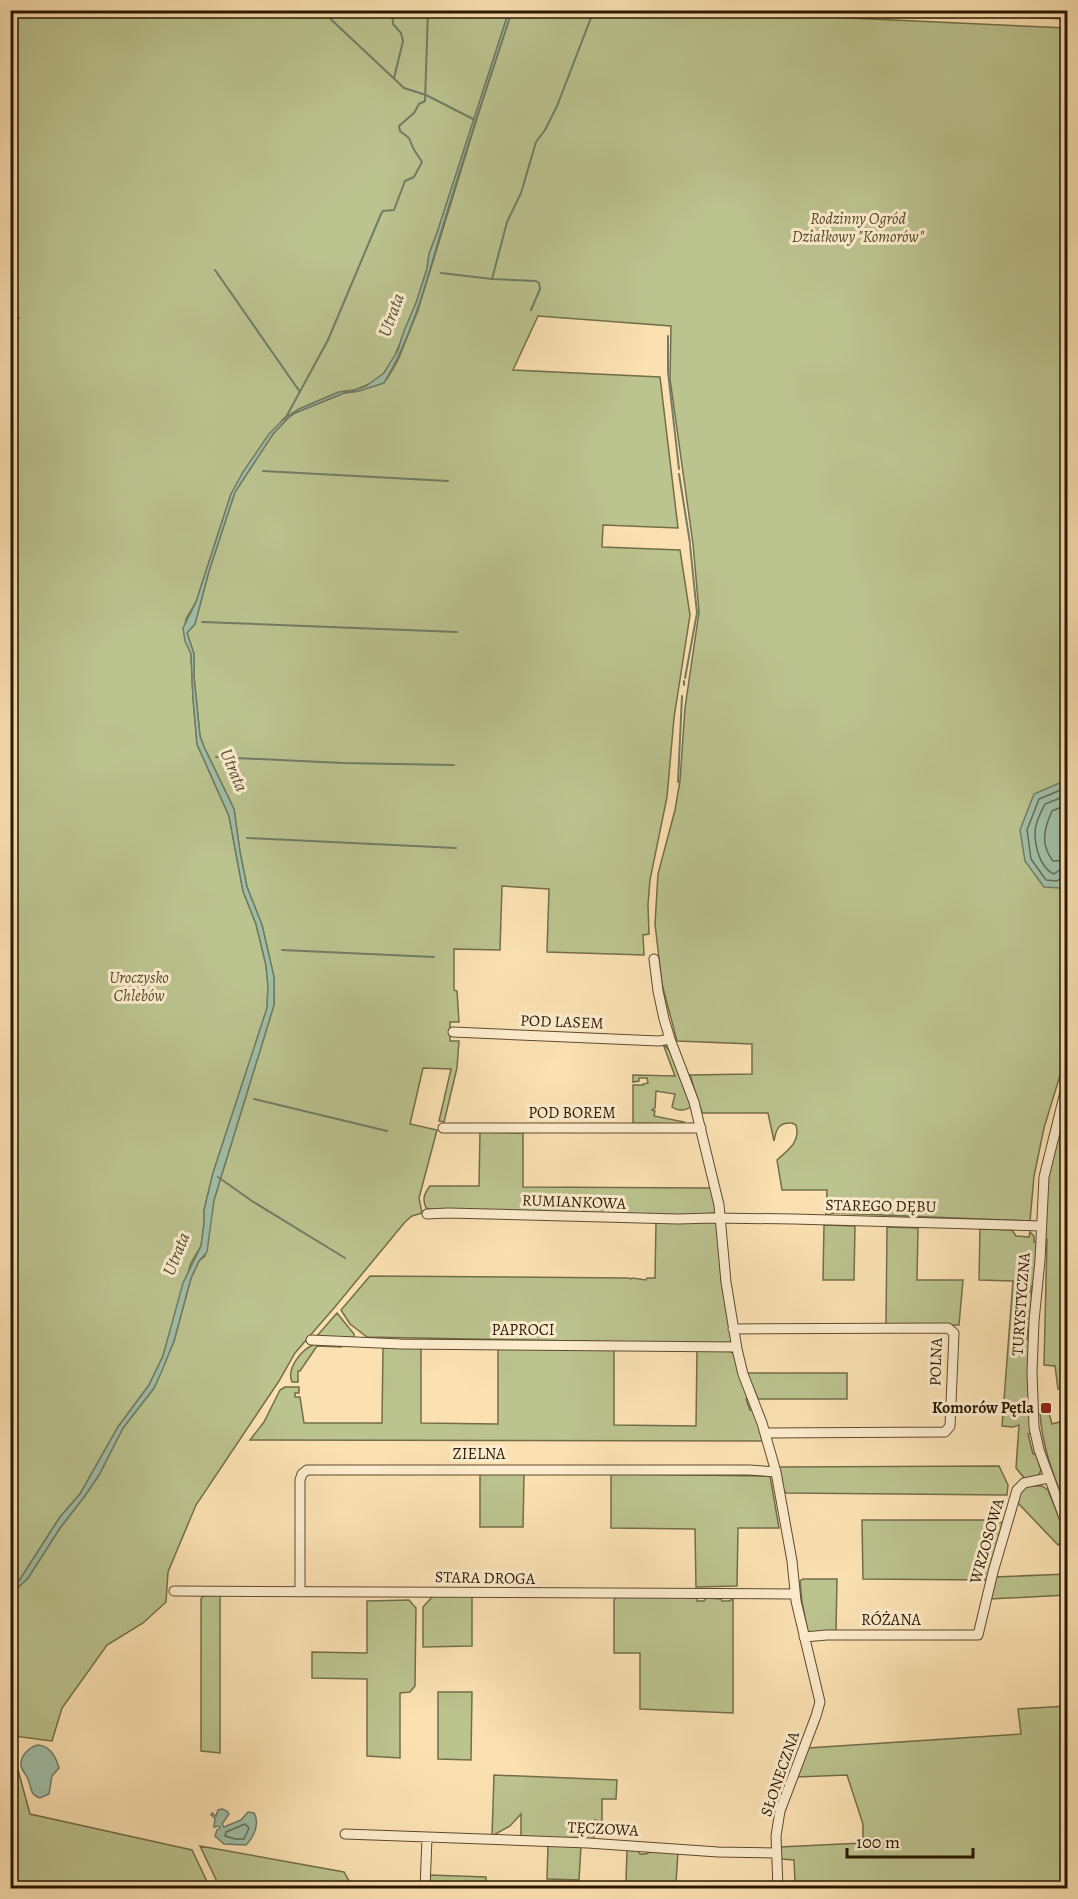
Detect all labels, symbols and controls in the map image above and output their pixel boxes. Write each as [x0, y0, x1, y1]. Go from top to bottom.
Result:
park label: Rodzinny Ogród Działkowy "Komorów" [792, 208, 924, 248]
water label: Utrata [372, 290, 410, 340]
water label: Utrata [214, 745, 254, 795]
park label: Uroczysko Chlebów [109, 967, 169, 1007]
street label: POD LASEM [520, 1010, 604, 1034]
street label: POD BOREM [528, 1102, 616, 1124]
street label: RUMIANKOWA [521, 1189, 627, 1215]
street label: STAREGO DĘBU [825, 1194, 937, 1218]
water label: Utrata [157, 1229, 195, 1279]
street label: TURYSTYCZNA [1006, 1251, 1036, 1356]
street label: PAPROCI [491, 1319, 555, 1341]
street label: POLNA [924, 1337, 948, 1387]
place label: Komorów Pętla [932, 1397, 1034, 1419]
marker: Komorów Pętla [1039, 1401, 1053, 1415]
street label: ZIELNA [453, 1443, 506, 1465]
street label: WRZOSOWA [964, 1495, 1010, 1587]
street label: STARA DROGA [435, 1566, 536, 1590]
street label: RÓŻANA [861, 1609, 922, 1631]
street label: SŁONECZNA [755, 1728, 805, 1820]
street label: TĘCZOWA [567, 1816, 640, 1842]
scale bar [847, 1821, 973, 1859]
text: 100 m [856, 1830, 900, 1854]

